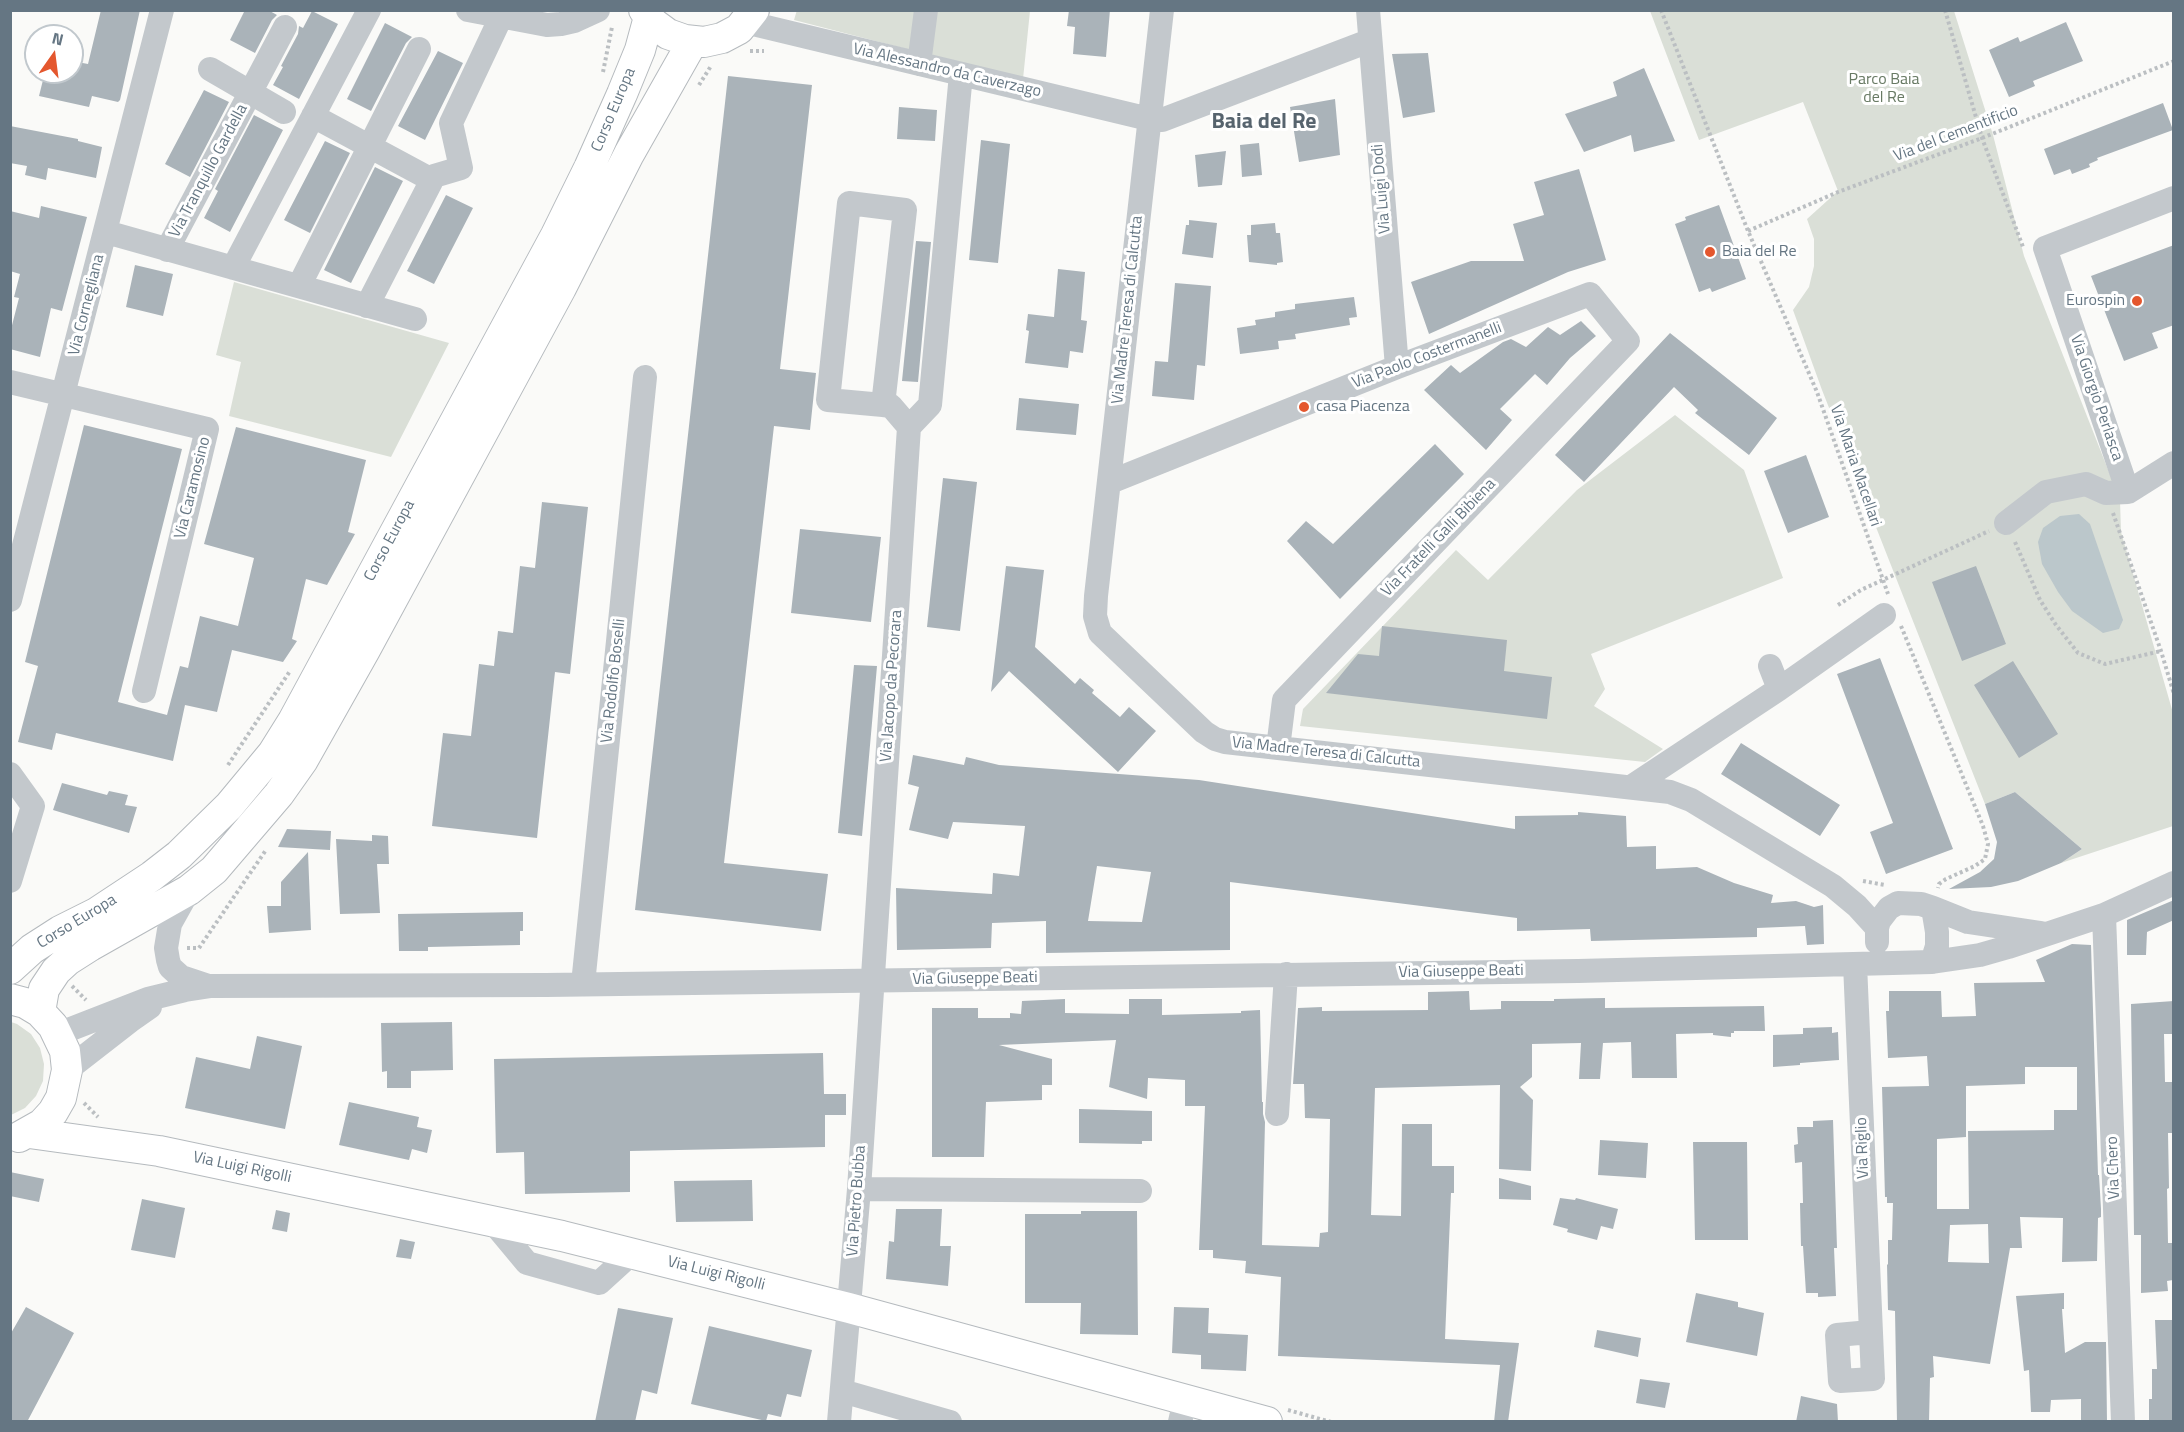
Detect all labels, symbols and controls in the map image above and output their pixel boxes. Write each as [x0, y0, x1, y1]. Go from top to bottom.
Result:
north arrow [24, 24, 84, 84]
text: N [50, 25, 66, 51]
street label: Via Alessandro da Caverzago [851, 40, 1043, 102]
street label: Corso Europa [588, 65, 640, 155]
park label: Parco Baia del Re [1848, 70, 1920, 108]
street label: Via Tranquillo Gardella [166, 101, 252, 241]
street label: Via del Cementificio [1891, 101, 2021, 167]
district label: Baia del Re [1211, 110, 1317, 136]
street label: Via Luigi Dodi [1369, 143, 1395, 235]
street label: Via Madre Teresa di Calcutta [1109, 215, 1147, 405]
place label: Baia del Re [1722, 242, 1796, 262]
marker: Baia del Re [1703, 245, 1717, 259]
street label: Via Cornegliana [65, 252, 109, 358]
place label: Eurospin [2066, 291, 2125, 311]
marker: Eurospin [2130, 294, 2144, 308]
street label: Via Paolo Costermanelli [1350, 319, 1504, 393]
street label: Via Giorgio Perlasca [2065, 332, 2127, 464]
place label: casa Piacenza [1316, 397, 1410, 417]
marker: casa Piacenza [1297, 400, 1311, 414]
street label: Via Maria Macellari [1825, 403, 1885, 529]
street label: Via Caramosino [171, 435, 215, 541]
street label: Via Fratelli Galli Bibiena [1378, 475, 1500, 601]
street label: Corso Europa [361, 497, 419, 585]
street label: Via Jacopo da Pecorara [877, 609, 907, 763]
street label: Via Rodolfo Boselli [598, 618, 630, 744]
street label: Via Madre Teresa di Calcutta [1231, 734, 1421, 772]
street label: Corso Europa [34, 891, 120, 953]
street label: Via Giuseppe Beati [1398, 961, 1524, 983]
street label: Via Giuseppe Beati [912, 968, 1038, 990]
street label: Via Riglio [1852, 1117, 1874, 1179]
street label: Via Chero [2103, 1136, 2125, 1200]
street label: Via Pietro Bubba [844, 1145, 870, 1257]
street label: Via Luigi Rigolli [191, 1148, 293, 1188]
street label: Via Luigi Rigolli [665, 1253, 767, 1295]

